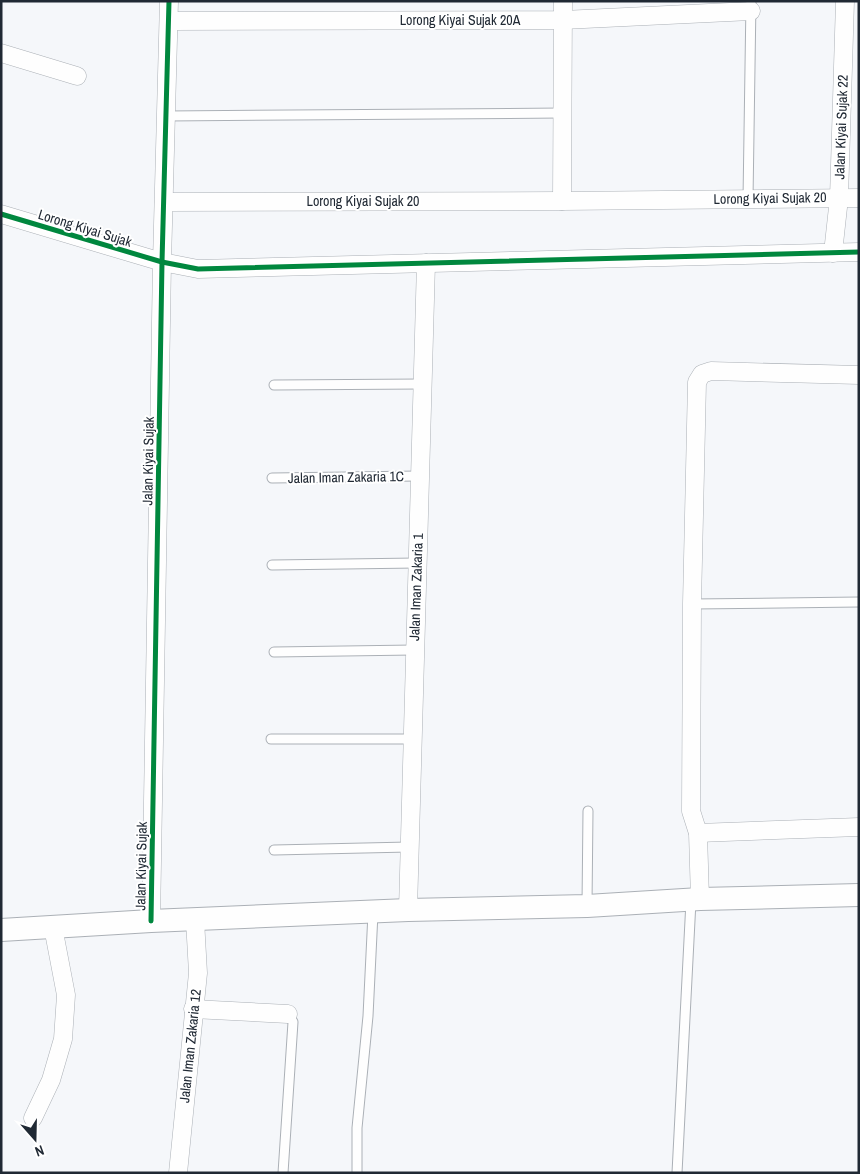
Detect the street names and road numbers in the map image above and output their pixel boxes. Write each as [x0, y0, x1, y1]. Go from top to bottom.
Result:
street label: Lorong Kiyai Sujak 20A [400, 11, 521, 29]
street label: Jalan Kiyai Sujak 22 [830, 74, 852, 180]
street label: Lorong Kiyai Sujak 20 [713, 188, 827, 208]
street label: Lorong Kiyai Sujak 20 [307, 192, 419, 210]
street label: Lorong Kiyai Sujak [36, 205, 134, 251]
street label: Jalan Kiyai Sujak [138, 416, 158, 506]
street label: Jalan Iman Zakaria 1C [288, 467, 404, 487]
street label: Jalan Iman Zakaria 1 [405, 532, 427, 641]
street label: Jalan Kiyai Sujak [131, 821, 151, 911]
street label: Jalan Iman Zakaria 12 [175, 988, 205, 1104]

